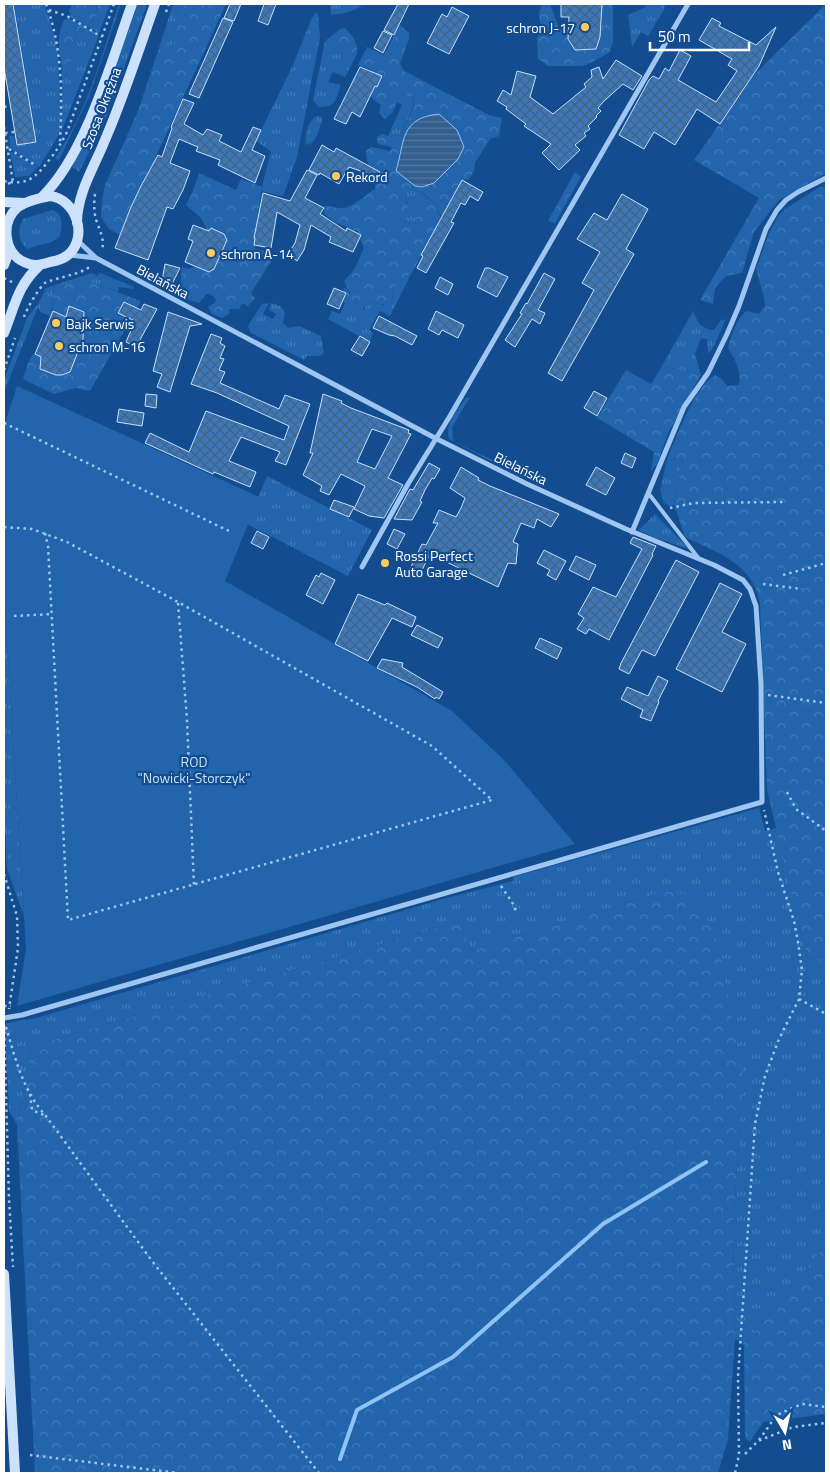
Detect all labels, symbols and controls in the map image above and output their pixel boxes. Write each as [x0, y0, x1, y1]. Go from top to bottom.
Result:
place label: schron J-17 [506, 17, 575, 38]
scale bar [650, 20, 749, 52]
marker: schron J-17 [579, 21, 591, 33]
text: 50 m [658, 25, 691, 48]
street label: Szosa Okrężna [76, 64, 126, 152]
place label: Rekord [346, 166, 388, 187]
marker: Rekord [330, 170, 342, 182]
place label: schron A-14 [221, 243, 294, 264]
marker: schron A-14 [205, 247, 217, 259]
street label: Bielańska [133, 258, 193, 304]
place label: Bajk Serwis [66, 313, 134, 334]
marker: Bajk Serwis [50, 317, 62, 329]
place label: schron M-16 [69, 336, 146, 357]
marker: schron M-16 [53, 340, 65, 352]
street label: Bielańska [491, 446, 551, 490]
place label: Rossi Perfect Auto Garage [395, 545, 473, 582]
marker: Rossi Perfect Auto Garage [379, 557, 391, 569]
park label: ROD "Nowicki-Storczyk" [138, 751, 250, 788]
north arrow [760, 1407, 810, 1457]
text: N [781, 1434, 794, 1456]

